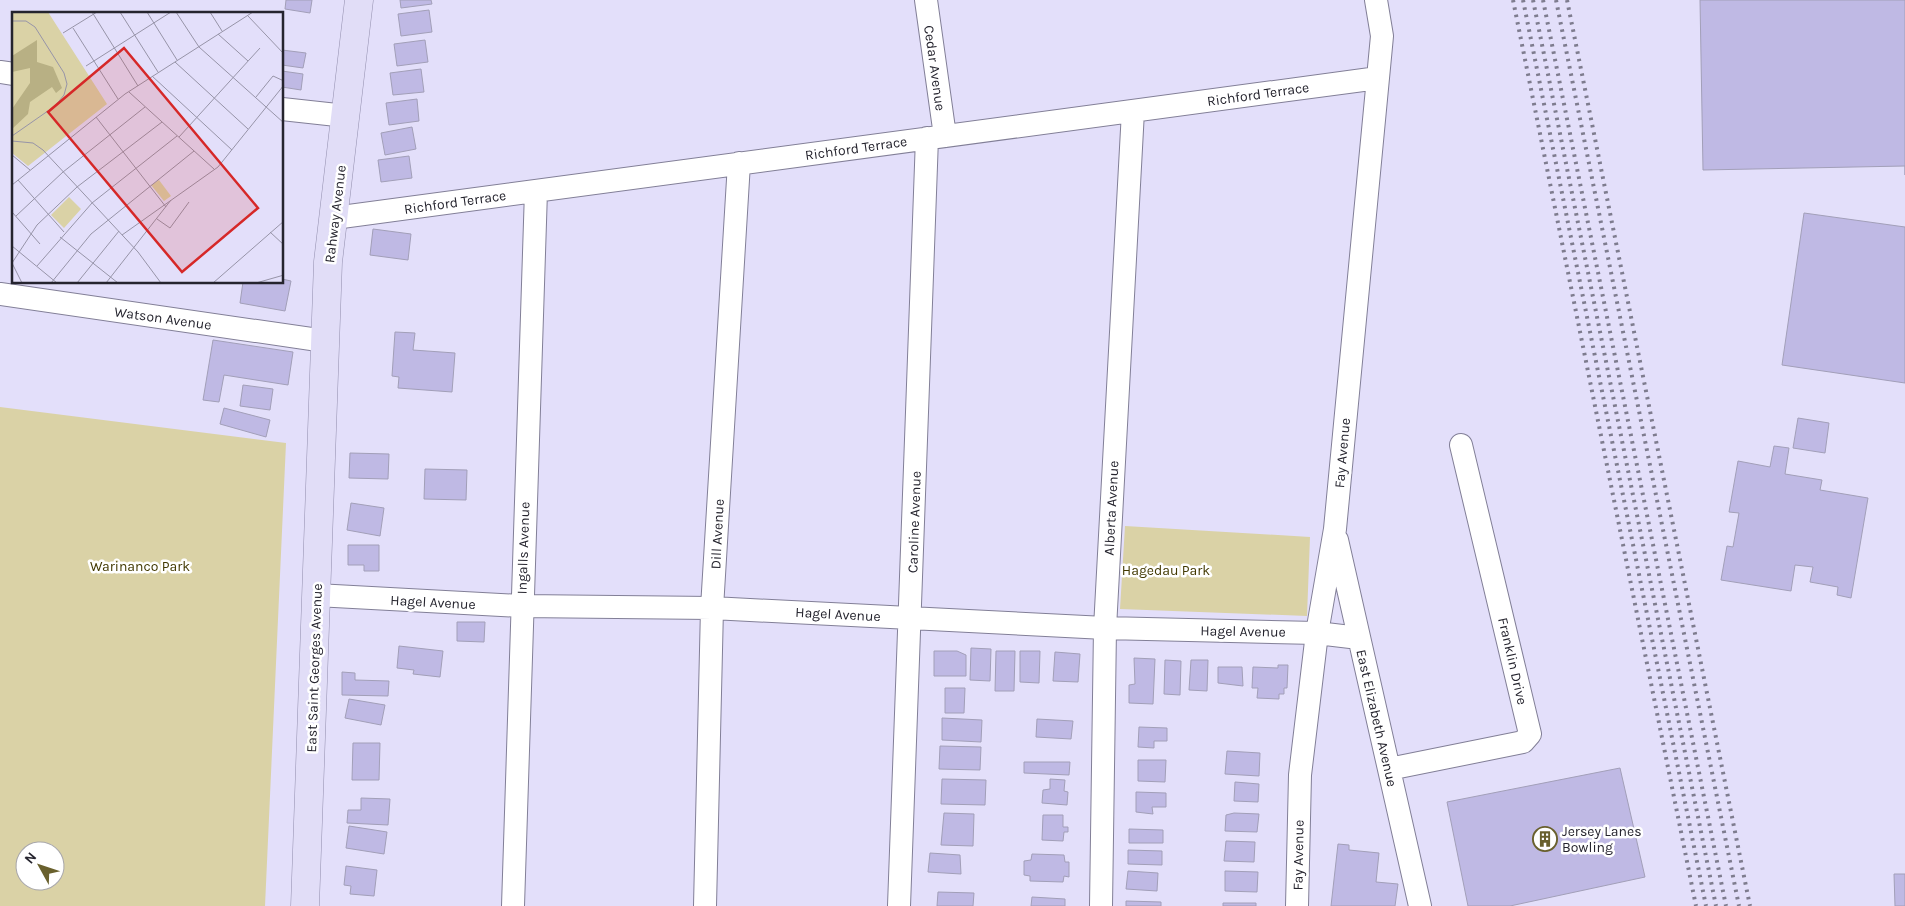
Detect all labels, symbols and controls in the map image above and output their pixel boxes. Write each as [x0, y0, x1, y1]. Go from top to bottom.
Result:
inset map [12, 12, 284, 284]
street label: Cedar Avenue [920, 24, 949, 112]
street label: Richford Terrace [1206, 79, 1310, 110]
street label: Richford Terrace [804, 133, 908, 164]
street label: Rahway Avenue [321, 164, 350, 264]
street label: Richford Terrace [403, 187, 507, 218]
street label: Watson Avenue [113, 303, 213, 334]
street label: Fay Avenue [1331, 417, 1354, 489]
street label: Alberta Avenue [1101, 460, 1122, 556]
street label: Caroline Avenue [904, 471, 925, 573]
street label: Dill Avenue [707, 498, 728, 570]
street label: Ingalls Avenue [513, 501, 534, 595]
park label: Warinanco Park [90, 558, 190, 575]
park label: Hagedau Park [1122, 562, 1210, 579]
street label: East Saint Georges Avenue [303, 583, 326, 753]
street label: Hagel Avenue [390, 592, 476, 613]
street label: Hagel Avenue [795, 604, 881, 625]
street label: Franklin Drive [1494, 616, 1531, 706]
street label: Hagel Avenue [1200, 622, 1286, 641]
street label: East Elizabeth Avenue [1352, 648, 1401, 788]
street label: Fay Avenue [1289, 820, 1308, 890]
place label: Jersey Lanes Bowling [1562, 823, 1642, 856]
building icon: Jersey Lanes Bowling [1532, 826, 1558, 852]
north arrow [15, 841, 65, 891]
text: N [21, 849, 40, 867]

